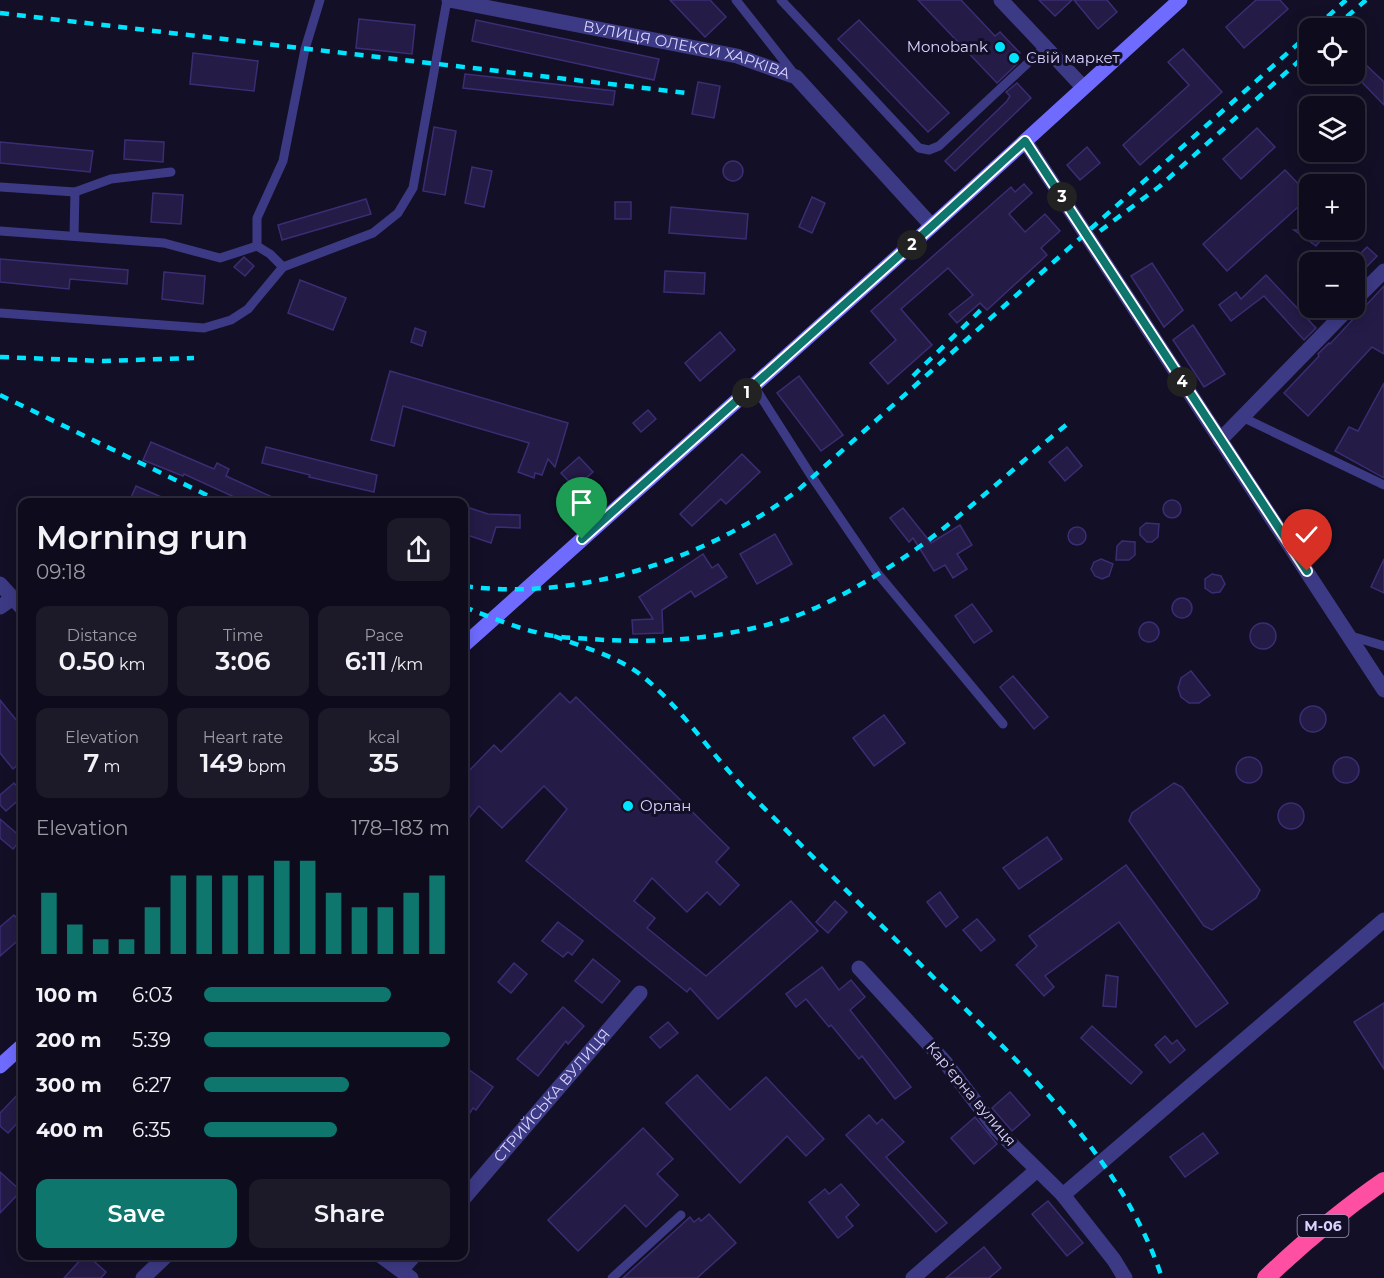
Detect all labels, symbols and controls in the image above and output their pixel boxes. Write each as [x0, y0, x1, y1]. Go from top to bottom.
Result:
street label: ВУЛИЦЯ ОЛЕКСИ ХАРКІВА [582, 16, 793, 83]
map controls [1299, 18, 1365, 318]
button: locate [1299, 18, 1365, 84]
place label: Monobank [907, 37, 988, 56]
marker: Monobank [993, 40, 1007, 54]
place label: Свій маркет [1026, 48, 1120, 67]
marker: Свій маркет [1007, 51, 1021, 65]
button: layers [1299, 96, 1365, 162]
button: + [1299, 174, 1365, 240]
pin: 3 [1047, 182, 1077, 212]
text: 3 [1057, 187, 1067, 206]
pin: 2 [897, 230, 927, 260]
text: 2 [907, 235, 917, 254]
button: − [1299, 252, 1365, 318]
pin: 4 [1167, 367, 1197, 397]
text: 4 [1176, 372, 1188, 391]
pin: 1 [732, 378, 762, 408]
text: 1 [744, 383, 750, 402]
pin [556, 477, 607, 539]
icon: arrive [565, 486, 598, 519]
pin [1281, 509, 1332, 571]
text: Morning run [36, 517, 248, 557]
button: share [387, 518, 450, 581]
icon: check [1290, 518, 1323, 551]
text: 09:18 [36, 560, 86, 584]
text: Distance [67, 626, 137, 645]
text: Time [223, 626, 263, 645]
text: Pace [364, 626, 404, 645]
text: 0.50 [59, 645, 115, 677]
text: 3:06 [215, 645, 271, 677]
text: 6:11 [345, 645, 387, 677]
text: km [115, 655, 145, 674]
text: /km [387, 655, 423, 674]
text: Elevation [65, 728, 139, 747]
text: Heart rate [203, 728, 283, 747]
text: kcal [368, 728, 400, 747]
text: 7 [84, 747, 99, 779]
text: 149 [200, 747, 243, 779]
text: 35 [369, 747, 399, 779]
text: m [99, 757, 120, 776]
text: bpm [243, 757, 286, 776]
place label: Орлан [640, 796, 691, 815]
marker: Орлан [621, 799, 635, 813]
text: Elevation [36, 816, 128, 840]
text: 178–183 m [351, 816, 450, 840]
text: 100 m [36, 983, 98, 1007]
text: 6:03 [132, 983, 173, 1007]
street label: СТРИЙСЬКА ВУЛИЦЯ [489, 1025, 614, 1166]
text: 200 m [36, 1028, 102, 1052]
text: 5:39 [132, 1028, 171, 1052]
street label: Карʼєрна вулиця [922, 1038, 1021, 1150]
text: 300 m [36, 1073, 102, 1097]
text: 6:27 [132, 1073, 172, 1097]
text: 400 m [36, 1118, 104, 1142]
text: 6:35 [132, 1118, 171, 1142]
button: Save [36, 1179, 237, 1248]
button: Share [249, 1179, 450, 1248]
road number: М-06 [1298, 1215, 1348, 1237]

